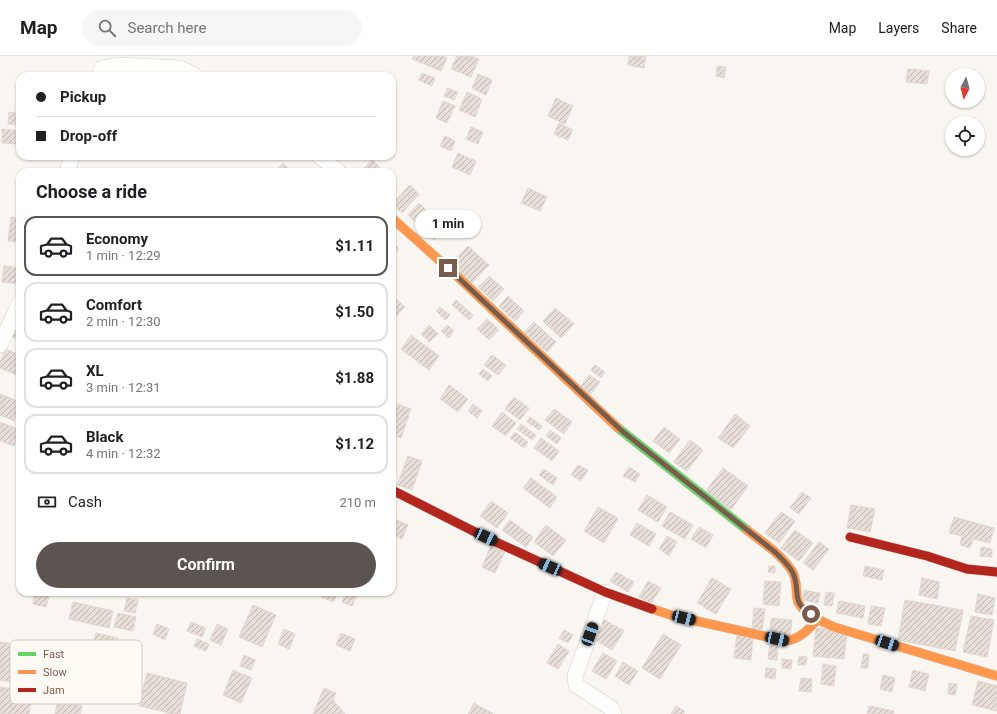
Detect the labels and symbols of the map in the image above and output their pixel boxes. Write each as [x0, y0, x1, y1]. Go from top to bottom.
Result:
north arrow [945, 68, 985, 108]
callout: 1 min [415, 210, 481, 238]
route end [439, 259, 457, 277]
car [473, 526, 499, 548]
car [537, 557, 563, 577]
route start [802, 605, 820, 623]
car [671, 609, 697, 627]
car [580, 621, 600, 647]
car [764, 630, 790, 648]
car [874, 634, 900, 652]
legend [10, 640, 142, 704]
text: Fast [43, 648, 65, 661]
text: Slow [43, 666, 67, 679]
text: Jam [43, 684, 65, 697]

